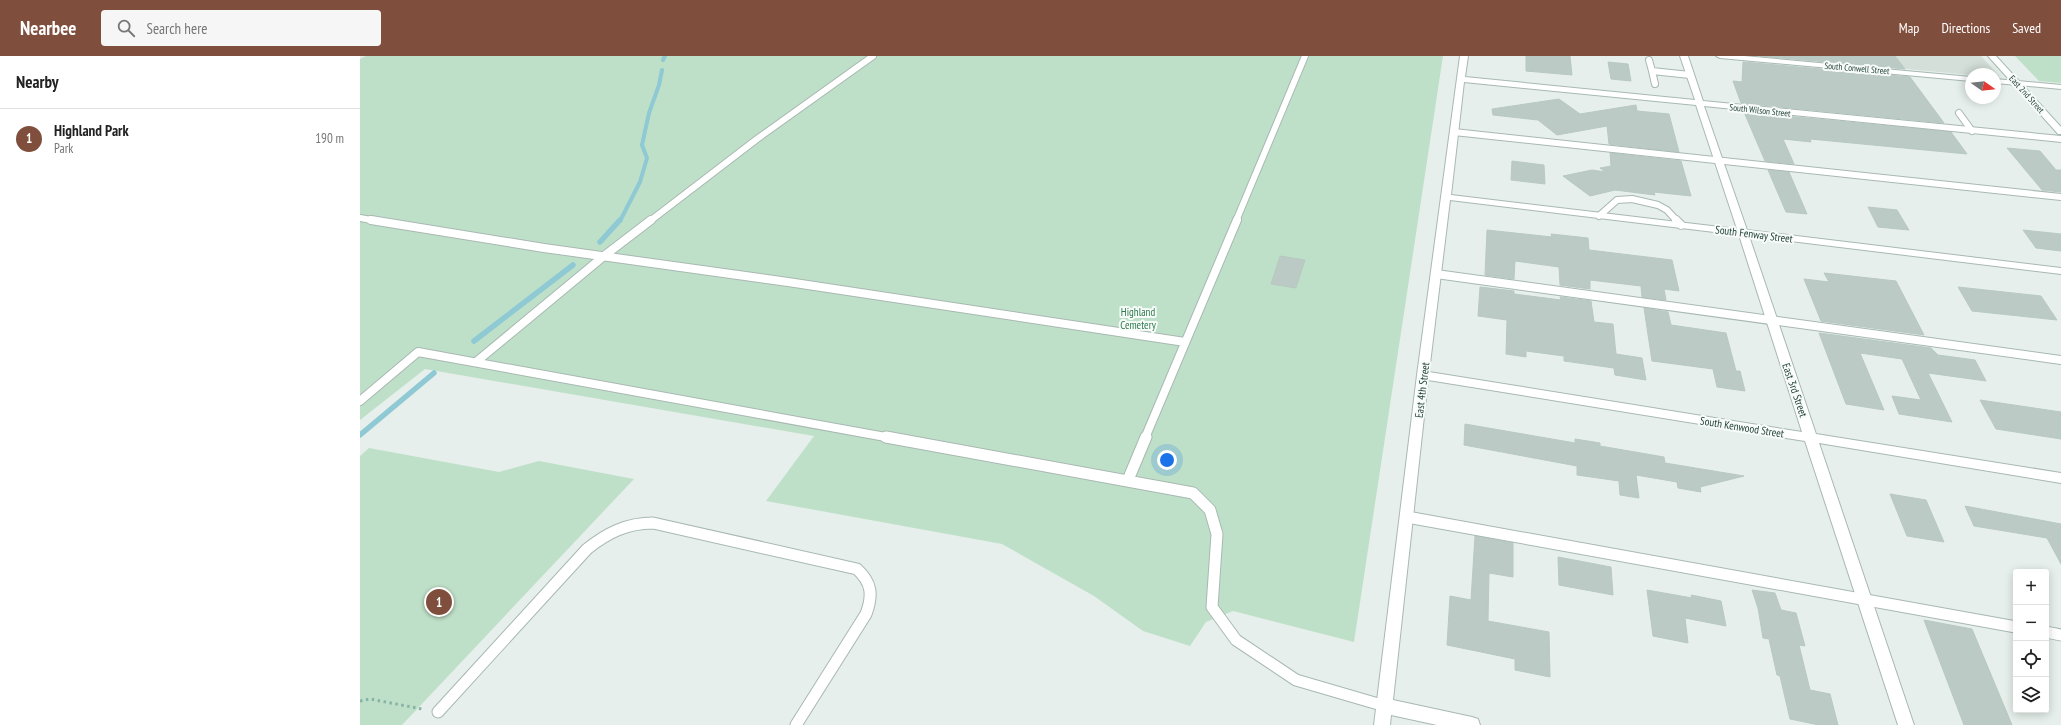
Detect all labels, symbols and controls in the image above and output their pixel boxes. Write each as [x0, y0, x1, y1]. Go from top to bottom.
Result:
search box [101, 10, 381, 46]
text: Nearbee [20, 16, 77, 40]
icon: search [115, 17, 137, 39]
text: Search here [147, 19, 207, 38]
text: Map [1899, 19, 1919, 37]
text: Directions [1941, 19, 1990, 37]
text: Saved [2012, 19, 2041, 37]
street label: South Conwell Street [1824, 60, 1891, 76]
north arrow [1965, 68, 2001, 104]
text: Nearby [16, 71, 59, 93]
street label: East 2nd Street [2007, 73, 2047, 116]
street label: South Wilson Street [1729, 101, 1792, 119]
text: Highland Park [54, 121, 129, 140]
text: 1 [26, 130, 32, 147]
text: 190 m [315, 130, 344, 147]
text: Park [54, 140, 73, 157]
street label: South Fenway Street [1714, 222, 1794, 246]
park label: Highland Cemetery [1120, 305, 1157, 332]
street label: East 4th Street [1412, 361, 1432, 419]
street label: East 3rd Street [1779, 361, 1811, 419]
street label: South Kenwood Street [1699, 413, 1785, 441]
your location [1157, 450, 1177, 470]
map controls [2013, 569, 2049, 713]
button: + [2013, 569, 2049, 605]
pin: 1 [426, 587, 452, 617]
button: − [2013, 605, 2049, 641]
button: locate [2013, 641, 2049, 677]
button: layers [2013, 677, 2049, 713]

